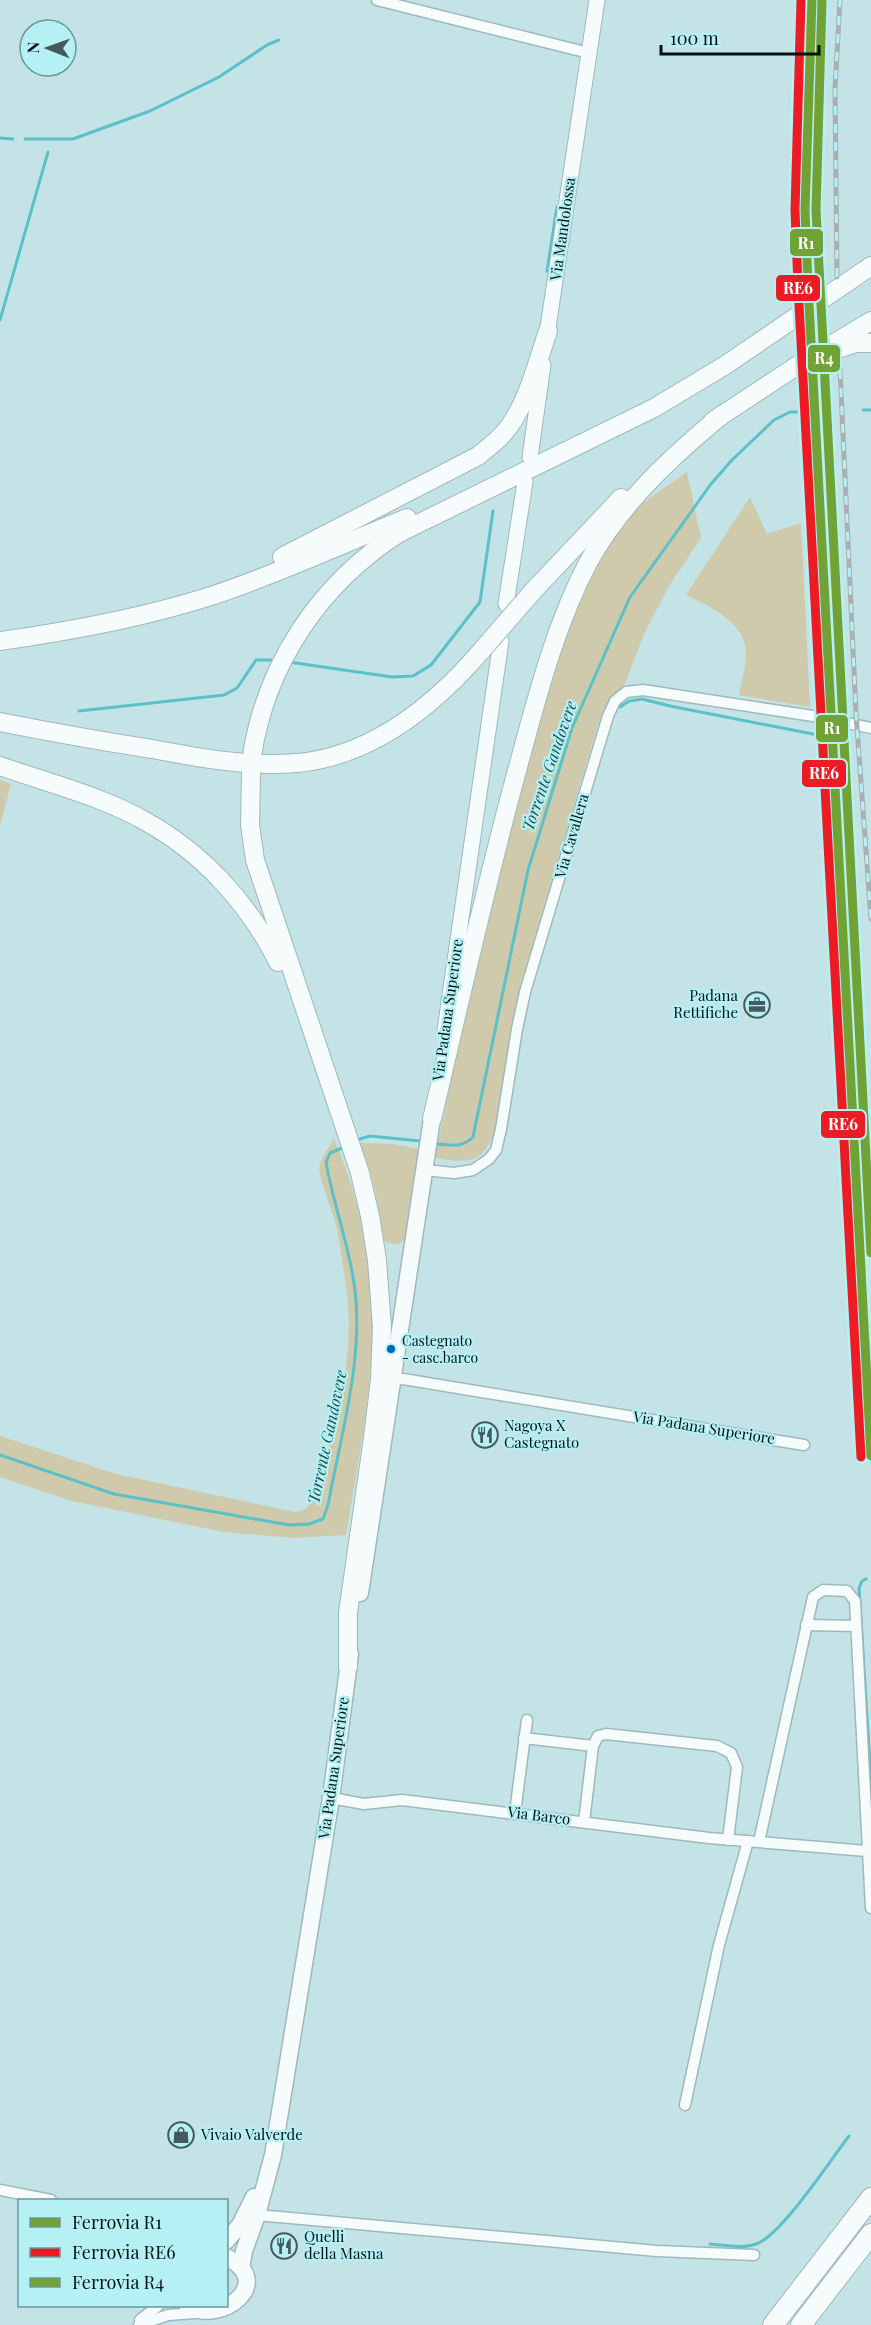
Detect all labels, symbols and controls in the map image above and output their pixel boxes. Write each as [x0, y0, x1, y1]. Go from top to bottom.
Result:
north arrow [18, 18, 78, 78]
scale bar [661, 18, 818, 56]
text: 100 m [670, 26, 719, 50]
text: N [22, 41, 43, 54]
street label: Via Mandolossa [545, 176, 579, 283]
line badge: R1 [789, 228, 824, 257]
text: R1 [797, 232, 815, 253]
line badge: RE6 [775, 274, 821, 302]
text: RE6 [783, 277, 813, 298]
line badge: R4 [807, 344, 841, 373]
text: R4 [814, 347, 834, 368]
water label: Torrente Gandovere [516, 698, 581, 834]
line badge: R1 [815, 714, 849, 743]
text: R1 [823, 717, 841, 738]
line badge: RE6 [801, 759, 847, 788]
text: RE6 [809, 762, 839, 783]
street label: Via Cavallera [549, 791, 593, 881]
street label: Via Padana Superiore [427, 938, 467, 1083]
place label: Padana Rettifiche [673, 985, 739, 1022]
office icon: Padana Rettifiche [742, 990, 772, 1020]
line badge: RE6 [820, 1110, 866, 1139]
text: RE6 [828, 1113, 858, 1134]
place label: Castegnato - casc.barco [402, 1331, 478, 1367]
marker: Castegnato - casc.barco [385, 1343, 397, 1355]
water label: Torrente Gandovere [302, 1368, 351, 1506]
street label: Via Padana Superiore [631, 1406, 776, 1448]
place label: Nagoya X Castegnato [504, 1415, 579, 1452]
restaurant icon: Nagoya X Castegnato [470, 1420, 500, 1450]
street label: Via Padana Superiore [313, 1696, 353, 1841]
street label: Via Barco [506, 1801, 572, 1829]
shop icon: Vivaio Valverde [166, 2120, 196, 2150]
place label: Vivaio Valverde [200, 2124, 303, 2144]
legend [18, 2199, 228, 2307]
text: Ferrovia R1 [72, 2210, 162, 2234]
place label: Quelli della Masna [304, 2226, 384, 2263]
restaurant icon: Quelli della Masna [269, 2231, 299, 2261]
text: Ferrovia RE6 [72, 2240, 176, 2264]
text: Ferrovia R4 [72, 2270, 164, 2294]

